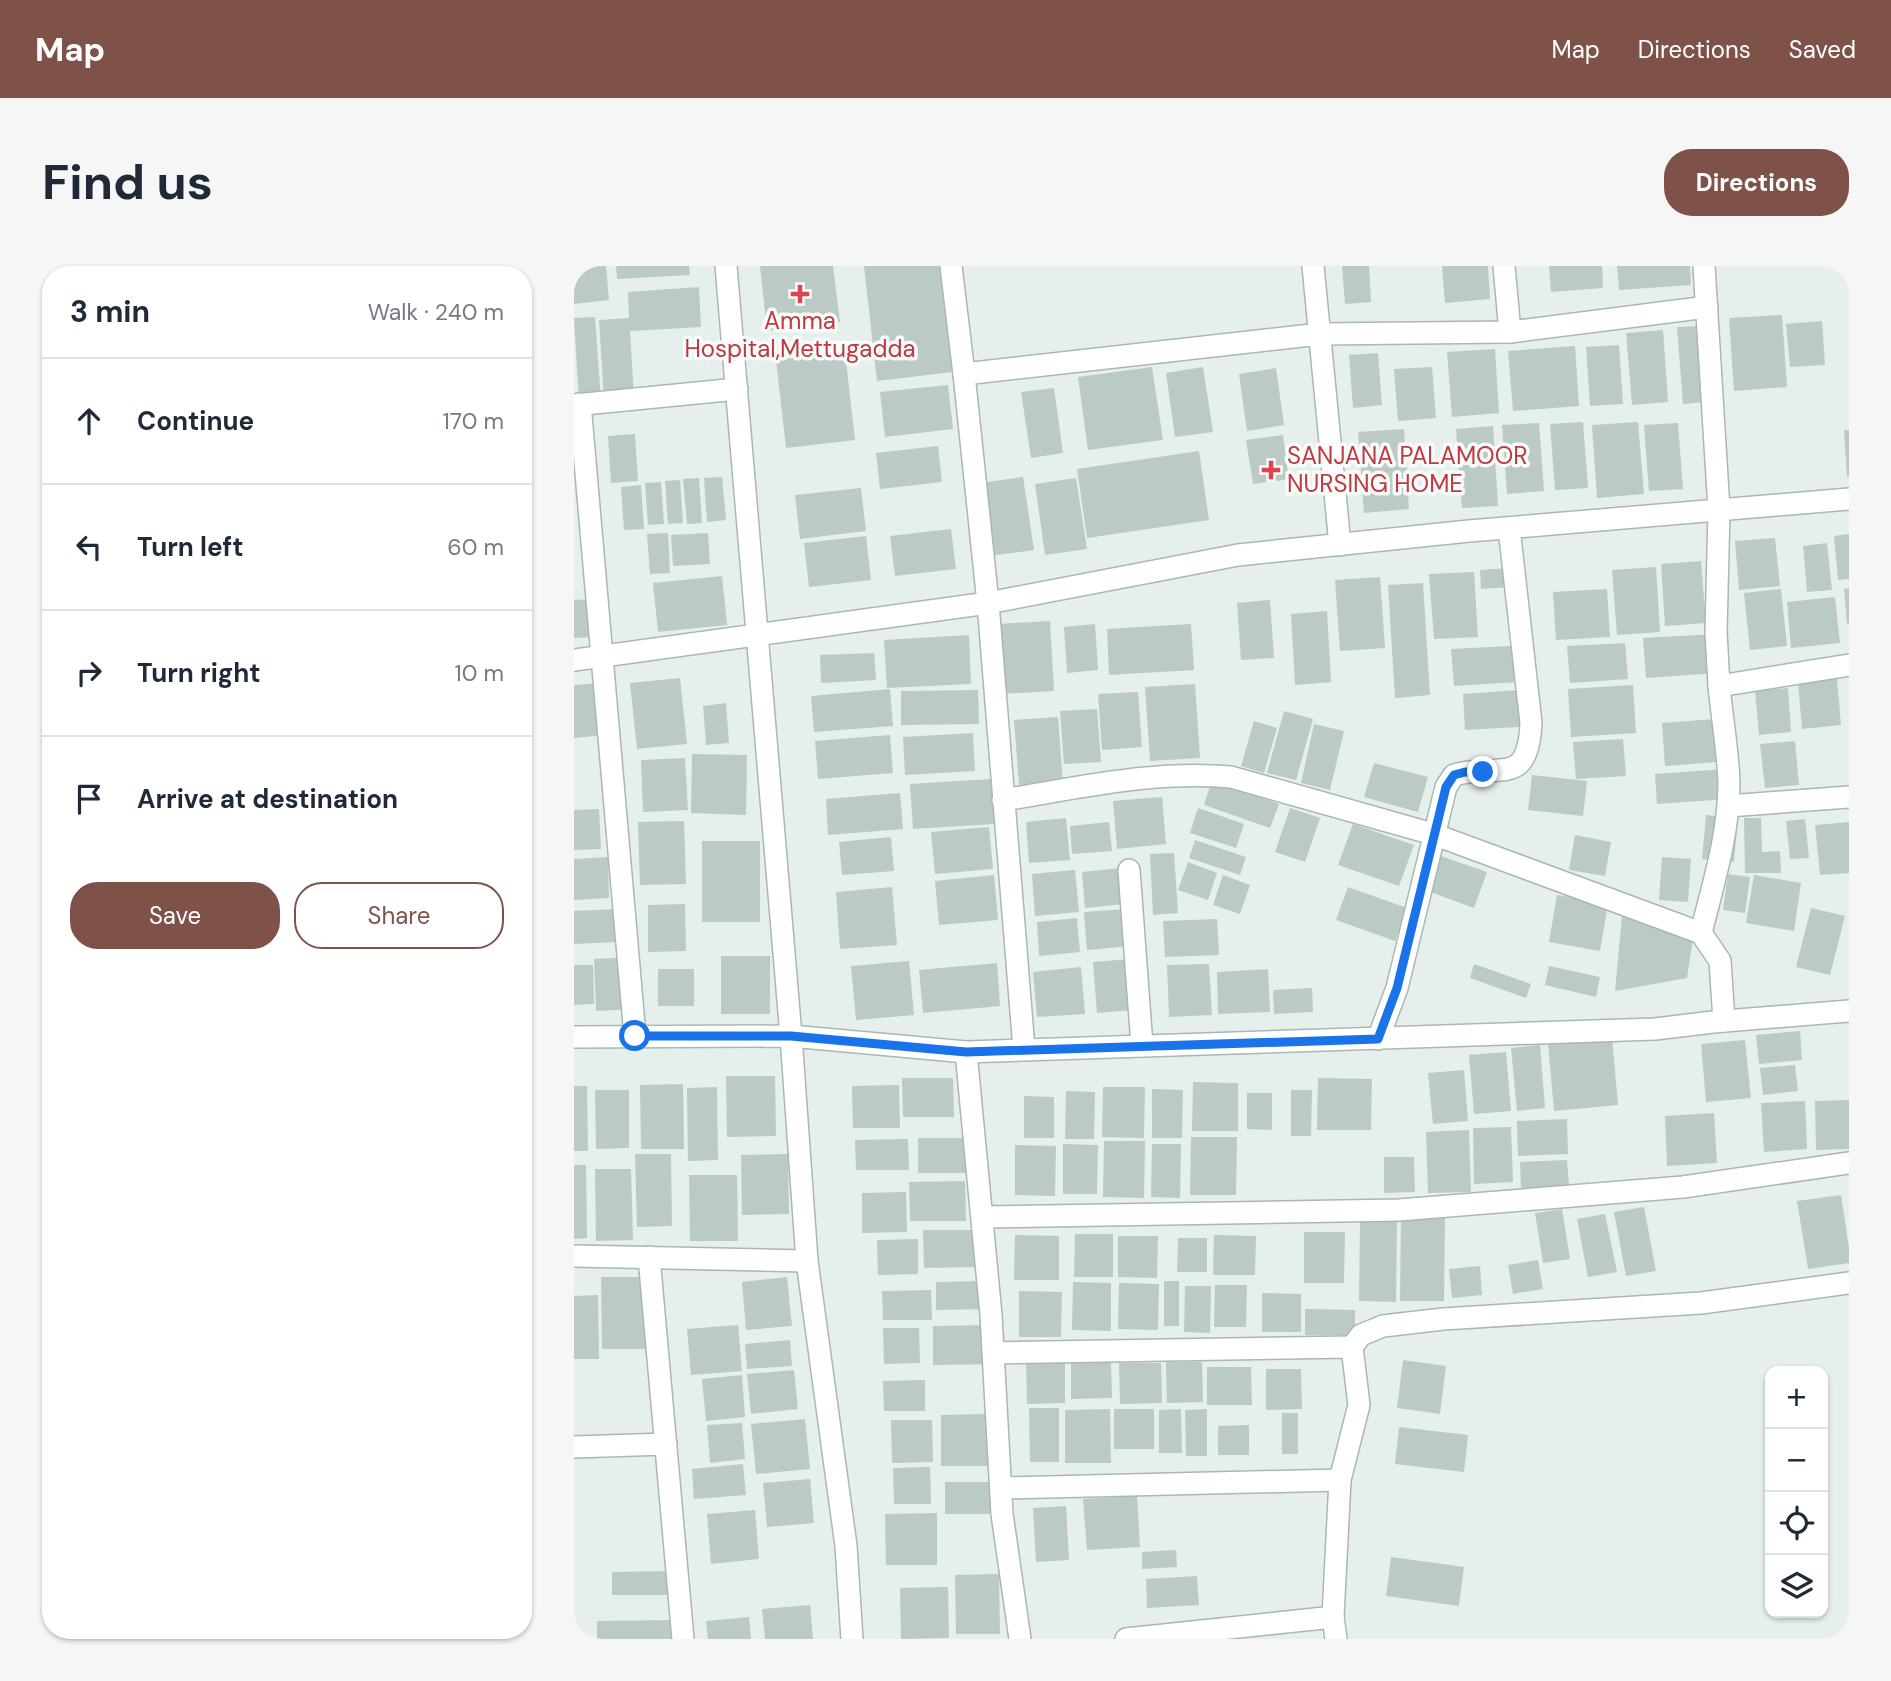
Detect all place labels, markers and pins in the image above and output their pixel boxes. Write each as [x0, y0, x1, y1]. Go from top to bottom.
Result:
marker: Amma Hospital,Mettugadda [790, 284, 810, 304]
place label: Amma Hospital,Mettugadda [684, 305, 916, 364]
place label: SANJANA PALAMOOR NURSING HOME [1287, 440, 1528, 499]
marker: SANJANA PALAMOOR NURSING HOME [1261, 460, 1281, 480]

